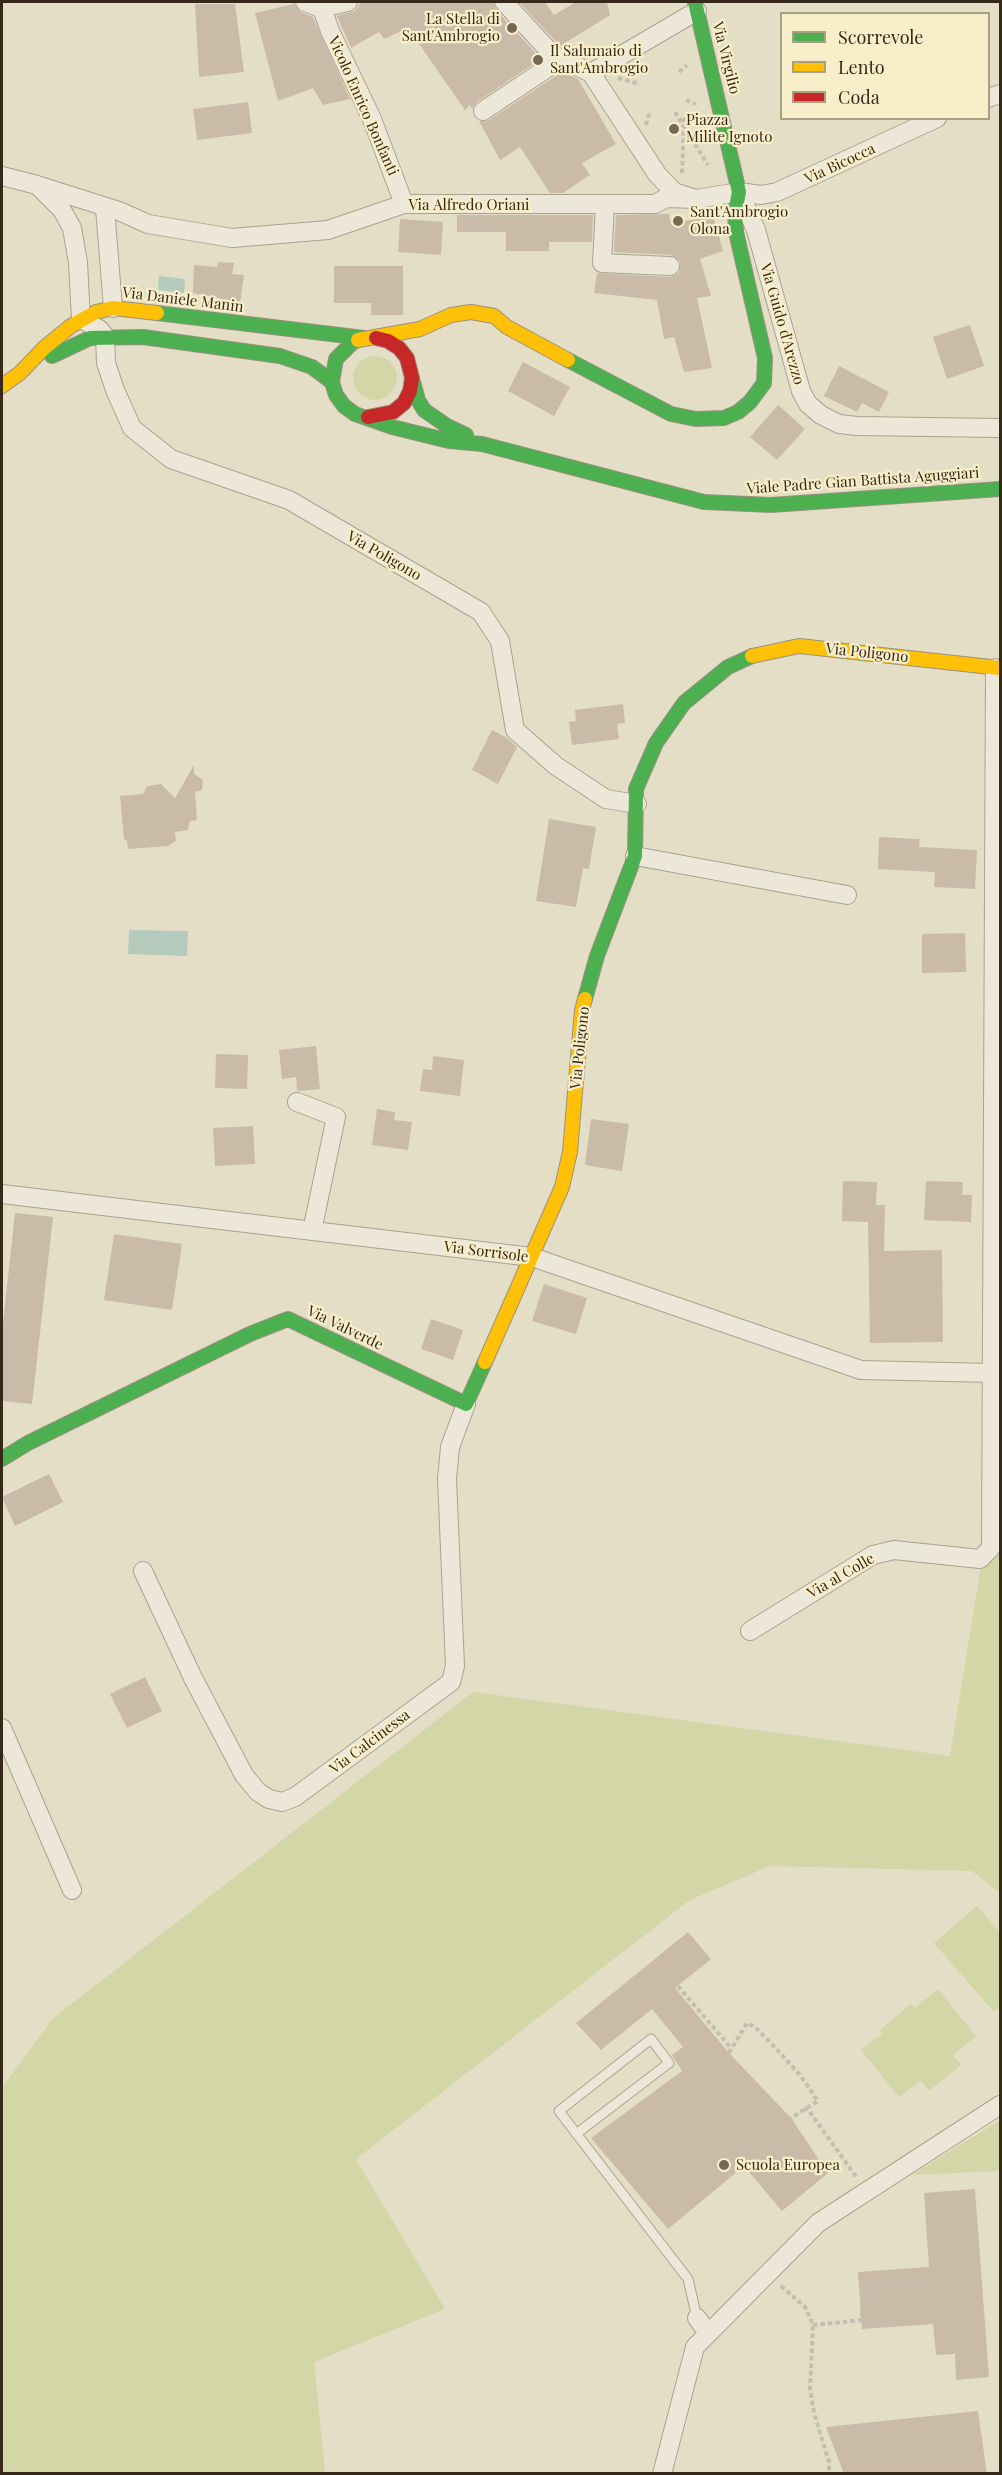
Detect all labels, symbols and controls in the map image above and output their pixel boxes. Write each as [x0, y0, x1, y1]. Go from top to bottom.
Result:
place label: La Stella di Sant'Ambrogio [402, 10, 500, 45]
legend [780, 12, 990, 120]
street label: Via Virgilio [708, 20, 744, 96]
marker: La Stella di Sant'Ambrogio [505, 21, 519, 35]
text: Scorrevole [838, 25, 923, 49]
street label: Vicolo Enrico Bonfanti [324, 33, 402, 179]
place label: Il Salumaio di Sant'Ambrogio [550, 42, 648, 77]
marker: Il Salumaio di Sant'Ambrogio [531, 53, 545, 67]
text: Lento [838, 55, 885, 79]
text: Coda [838, 85, 880, 109]
place label: Piazza Milite Ignoto [686, 111, 772, 146]
marker: Piazza Milite Ignoto [667, 122, 681, 136]
street label: Via Bicocca [802, 140, 878, 188]
street label: Via Alfredo Oriani [409, 196, 529, 214]
place label: Sant'Ambrogio Olona [690, 203, 788, 238]
marker: Sant'Ambrogio Olona [671, 214, 685, 228]
street label: Via Guido d'Arezzo [756, 261, 808, 387]
street label: Via Daniele Manin [121, 284, 245, 316]
street label: Viale Padre Gian Battista Aguggiari [746, 464, 980, 498]
street label: Via Poligono [343, 527, 425, 585]
street label: Via Poligono [825, 640, 909, 666]
street label: Via Poligono [567, 1006, 593, 1090]
street label: Via Sorrisole [443, 1238, 529, 1266]
street label: Via Valverde [304, 1302, 386, 1354]
street label: Via al Colle [804, 1550, 878, 1602]
street label: Via Calcinessa [326, 1706, 414, 1778]
place label: Scuola Europea [736, 2156, 840, 2174]
marker: Scuola Europea [717, 2158, 731, 2172]

